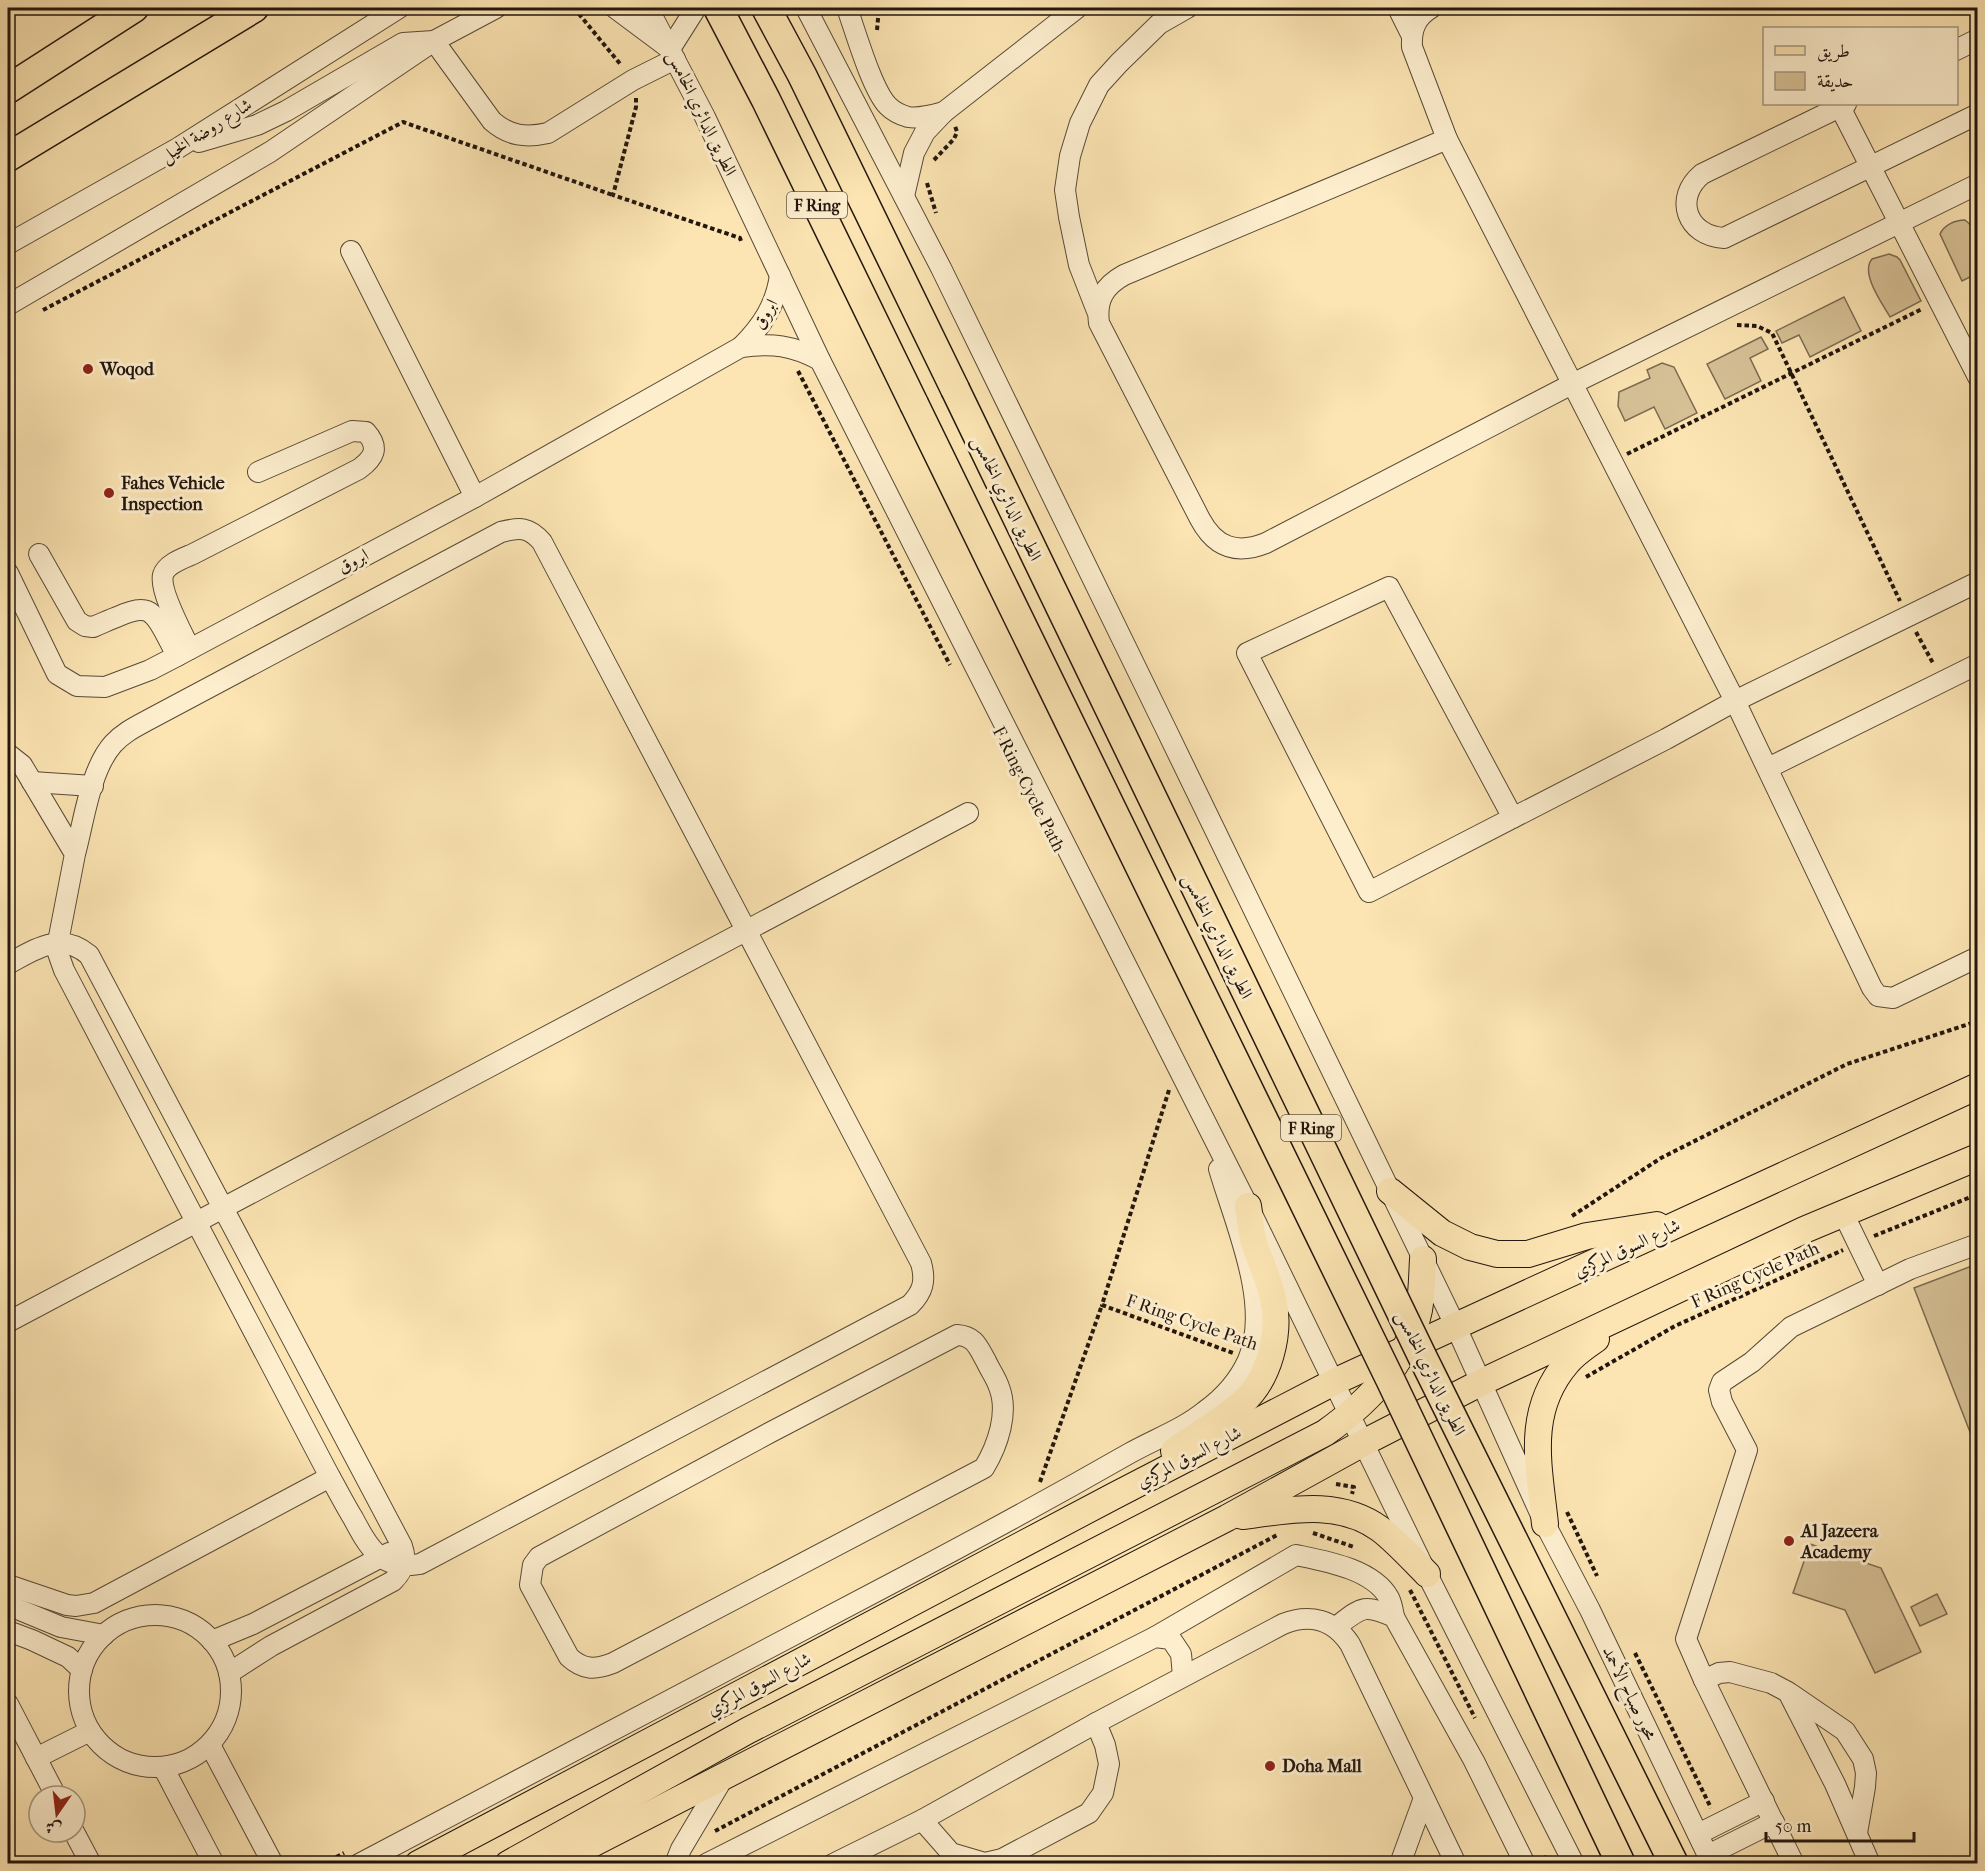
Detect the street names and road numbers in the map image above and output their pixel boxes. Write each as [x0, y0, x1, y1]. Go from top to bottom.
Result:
street label: الطريق الدائري الخامس [659, 47, 741, 181]
street label: شارع روضة الخيل [157, 94, 258, 170]
road number: F Ring [787, 192, 847, 218]
street label: ابروق [748, 295, 783, 333]
street label: الطريق الدائري الخامس [964, 432, 1046, 566]
street label: ابروق [334, 545, 372, 578]
street label: F Ring Cycle Path [988, 723, 1069, 856]
street label: الطريق الدائري الخامس [1175, 870, 1257, 1004]
road number: F Ring [1281, 1115, 1341, 1141]
street label: شارع السوق المركزي [1571, 1215, 1685, 1286]
street label: F Ring Cycle Path [1688, 1238, 1823, 1313]
street label: F Ring Cycle Path [1123, 1290, 1261, 1355]
street label: الطريق الدائري الخامس [1388, 1307, 1470, 1441]
street label: شارع السوق المركزي [1133, 1422, 1247, 1496]
street label: محور صباح الأحمد [1593, 1641, 1664, 1746]
street label: شارع السوق المركزي [704, 1648, 817, 1724]

